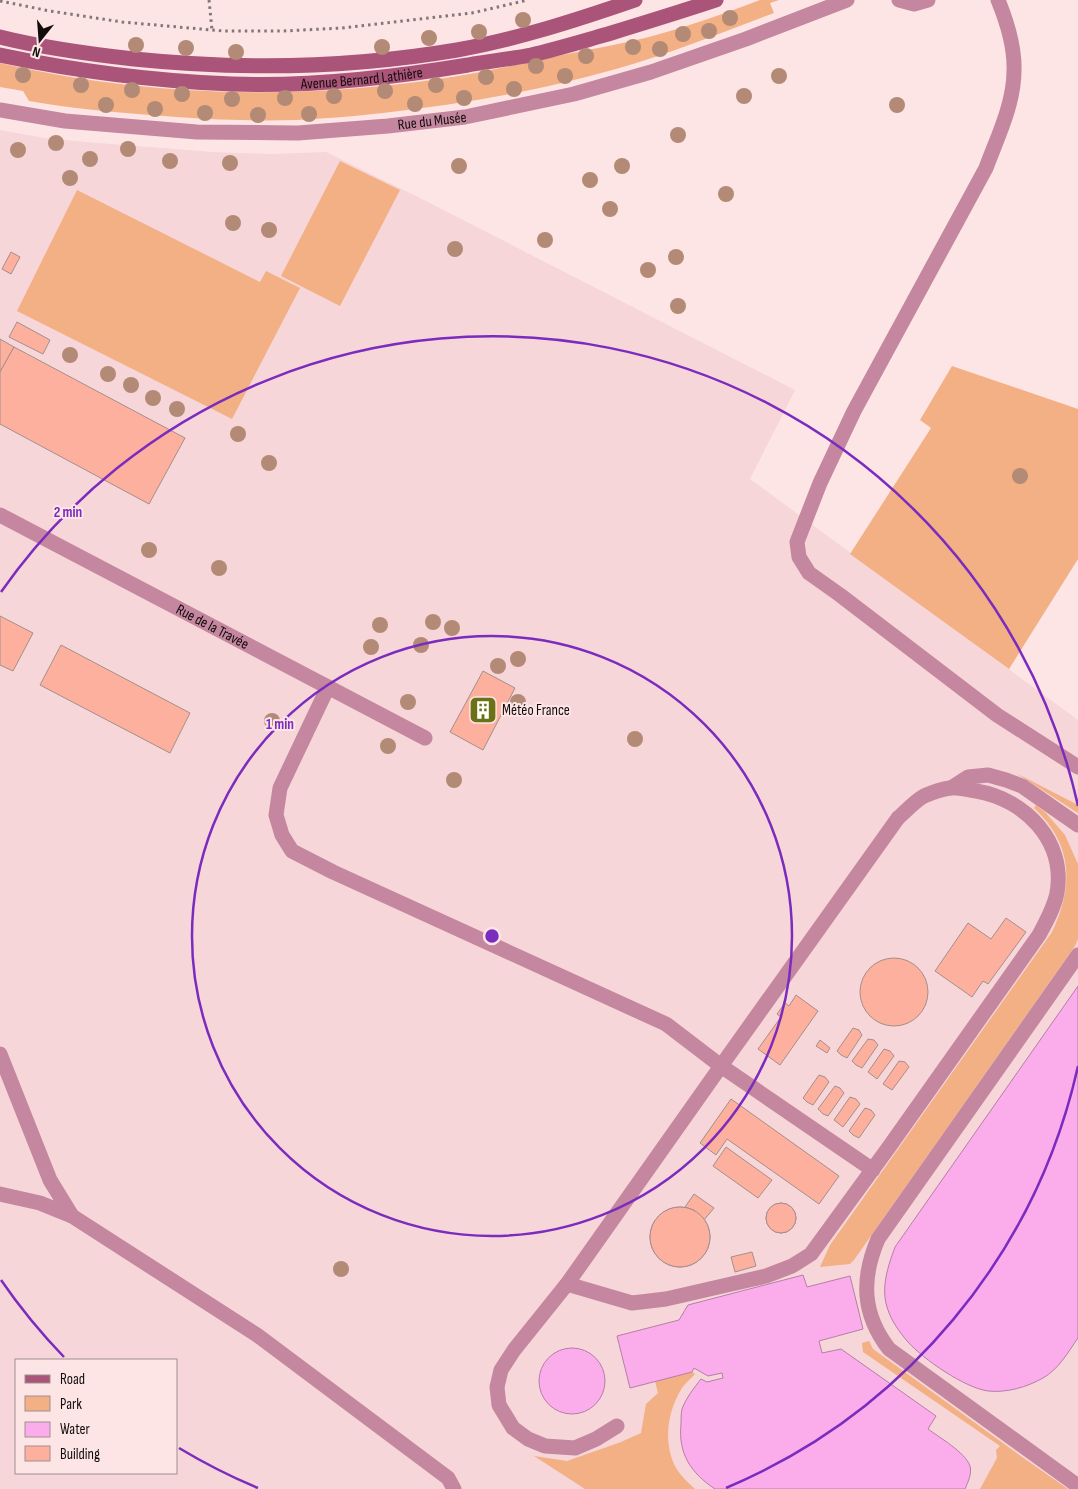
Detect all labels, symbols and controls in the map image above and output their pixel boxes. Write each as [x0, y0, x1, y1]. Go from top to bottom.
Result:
north arrow [15, 15, 65, 65]
text: N [30, 43, 42, 61]
street label: Avenue Bernard Lathière [299, 63, 424, 94]
street label: Rue du Musée [397, 108, 468, 135]
text: 2 min [54, 503, 82, 522]
street label: Rue de la Travée [173, 600, 252, 654]
building icon: Météo France [468, 695, 498, 725]
place label: Météo France [502, 701, 570, 720]
text: 1 min [266, 715, 294, 734]
centre of rings [483, 927, 501, 945]
legend [15, 1359, 178, 1474]
text: Road [60, 1370, 85, 1389]
text: Park [60, 1395, 82, 1414]
text: Water [60, 1420, 91, 1439]
text: Building [60, 1445, 100, 1464]

